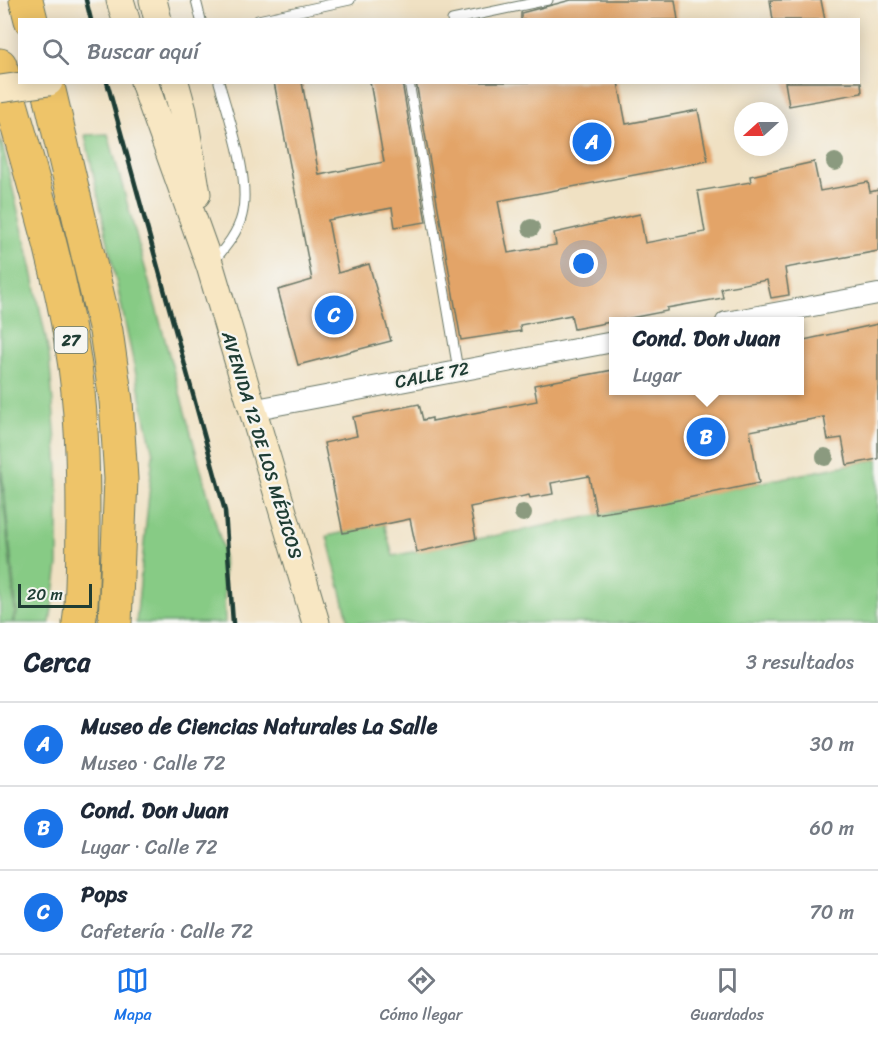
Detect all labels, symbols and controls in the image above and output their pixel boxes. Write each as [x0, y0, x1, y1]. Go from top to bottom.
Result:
search box [18, 18, 860, 84]
text: Buscar aquí [87, 32, 199, 71]
icon: search [39, 35, 72, 68]
north arrow [734, 102, 788, 156]
pin: A [572, 120, 612, 164]
your location [569, 249, 598, 278]
pin: C [314, 292, 354, 338]
popup [609, 317, 804, 395]
text: Cond. Don Juan [633, 319, 780, 358]
street label: AVENIDA 12 DE LOS MÉDICOS [212, 326, 312, 563]
road number: 27 [54, 327, 88, 353]
street label: CALLE 72 [392, 352, 472, 398]
text: Lugar [633, 358, 681, 393]
pin: B [686, 414, 726, 460]
text: 20 m [27, 580, 63, 609]
scale bar [18, 581, 92, 608]
text: Cerca [24, 639, 90, 685]
text: 3 resultados [746, 645, 854, 680]
text: Museo de Ciencias Naturales La Salle [81, 707, 437, 746]
text: A [37, 727, 50, 762]
text: 30 m [810, 727, 854, 762]
text: Museo · Calle 72 [81, 746, 226, 781]
text: Cond. Don Juan [81, 791, 229, 830]
text: B [37, 811, 50, 846]
text: 60 m [809, 811, 854, 846]
text: Lugar · Calle 72 [81, 830, 217, 865]
text: Pops [81, 875, 127, 914]
text: C [37, 895, 50, 930]
text: 70 m [809, 895, 854, 930]
text: Cafetería · Calle 72 [81, 914, 253, 949]
tab: Mapa [114, 964, 152, 1029]
tab: Cómo llegar [380, 964, 462, 1029]
tab: Guardados [690, 964, 764, 1029]

